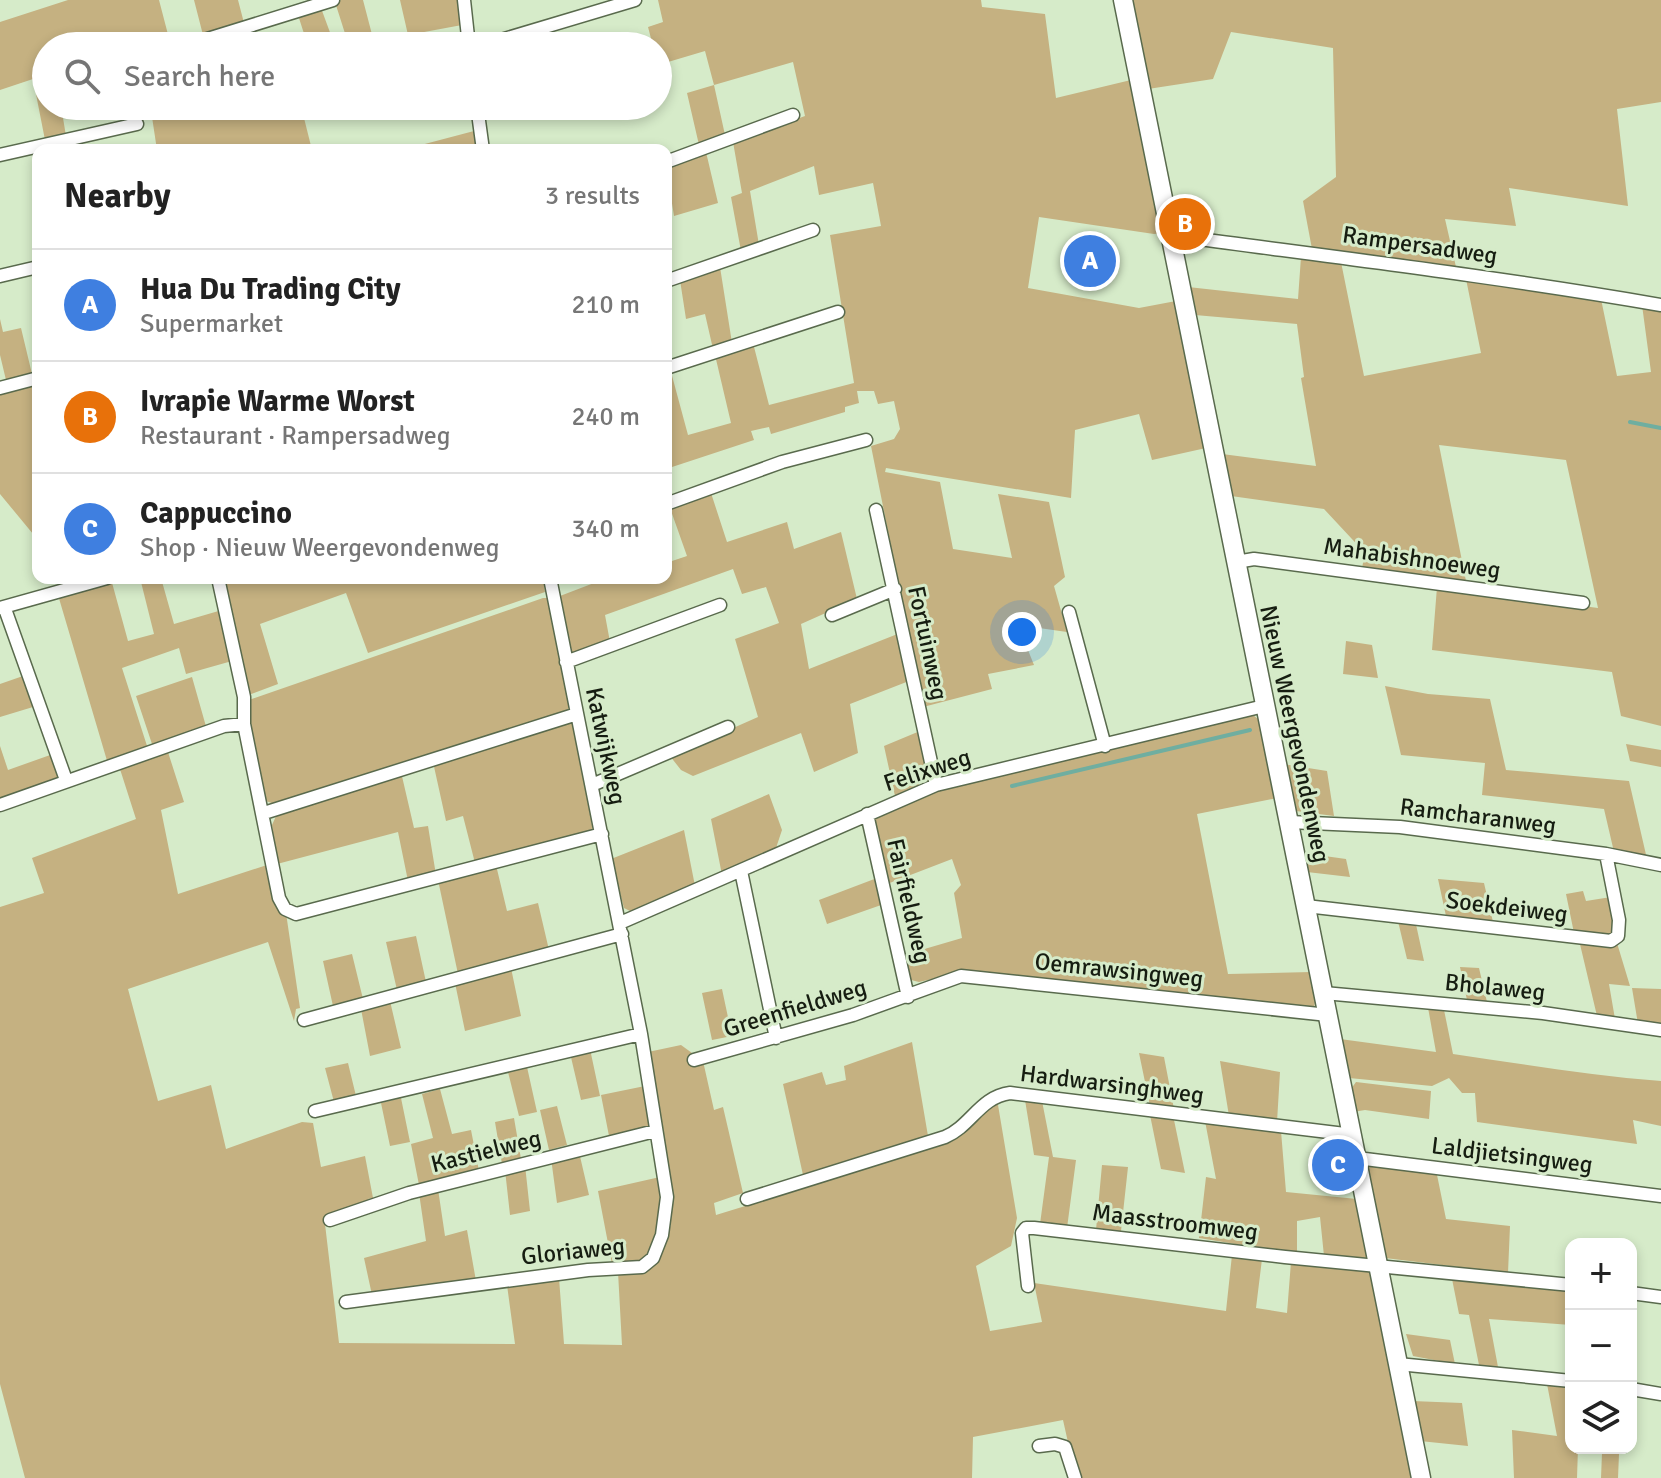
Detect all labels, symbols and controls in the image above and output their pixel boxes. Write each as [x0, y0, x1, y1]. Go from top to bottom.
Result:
search box [32, 32, 672, 120]
icon: search [60, 54, 104, 98]
text: Search here [124, 58, 275, 95]
text: Nearby [64, 175, 171, 217]
text: 3 results [545, 180, 640, 212]
pin: B [1159, 194, 1211, 254]
street label: Rampersadweg [1341, 219, 1499, 271]
pin: A [1064, 231, 1116, 291]
text: Hua Du Trading City [140, 271, 401, 308]
text: A [82, 289, 98, 321]
text: 210 m [571, 289, 640, 321]
text: Supermarket [140, 308, 283, 340]
text: Ivrapie Warme Worst [140, 383, 415, 420]
text: B [82, 401, 98, 433]
text: 240 m [571, 401, 640, 433]
text: Restaurant · Rampersadweg [140, 420, 450, 452]
text: Cappuccino [140, 495, 292, 532]
text: C [82, 513, 98, 545]
text: 340 m [571, 513, 640, 545]
street label: Mahabishnoeweg [1322, 531, 1502, 585]
text: Shop · Nieuw Weergevondenweg [140, 532, 500, 564]
street label: Fortuinweg [901, 583, 955, 703]
street label: Nieuw Weergevondenweg [1253, 603, 1337, 865]
your location [1002, 612, 1042, 652]
street label: Katwijkweg [579, 684, 633, 808]
street label: Felixweg [880, 742, 974, 798]
street label: Ramcharanweg [1398, 792, 1558, 840]
street label: Fairfieldweg [880, 836, 938, 966]
street label: Soekdeiweg [1444, 885, 1570, 929]
street label: Oemrawsingweg [1033, 946, 1205, 994]
street label: Bholaweg [1443, 967, 1547, 1007]
street label: Greenfieldweg [720, 972, 870, 1044]
street label: Hardwarsinghweg [1018, 1058, 1206, 1110]
street label: Kastielweg [428, 1123, 544, 1179]
street label: Laldjietsingweg [1430, 1130, 1594, 1180]
pin: C [1312, 1135, 1364, 1195]
street label: Maasstroomweg [1090, 1197, 1260, 1247]
street label: Gloriaweg [520, 1231, 626, 1271]
map controls [1565, 1238, 1637, 1454]
button: + [1565, 1238, 1637, 1310]
button: − [1565, 1310, 1637, 1382]
button: layers [1565, 1382, 1637, 1454]

